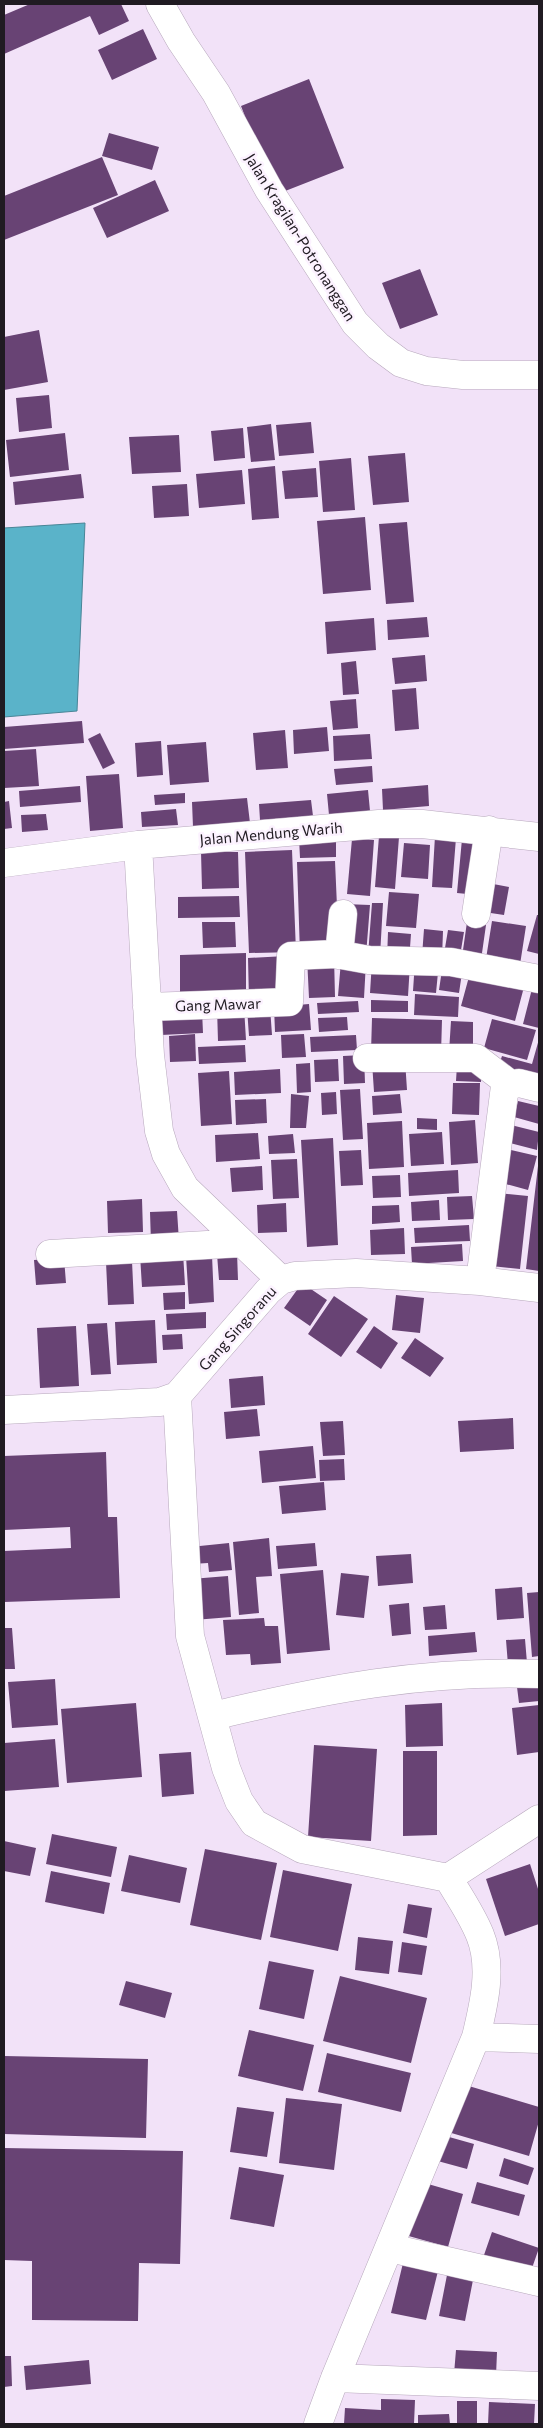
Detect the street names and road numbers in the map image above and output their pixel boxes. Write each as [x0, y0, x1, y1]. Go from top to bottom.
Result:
street label: Jalan Kragilan-Potronanggan [242, 150, 360, 324]
street label: Jalan Mendung Warih [199, 818, 343, 848]
street label: Gang Mawar [175, 994, 261, 1014]
street label: Gang Singoranu [194, 1282, 280, 1374]

